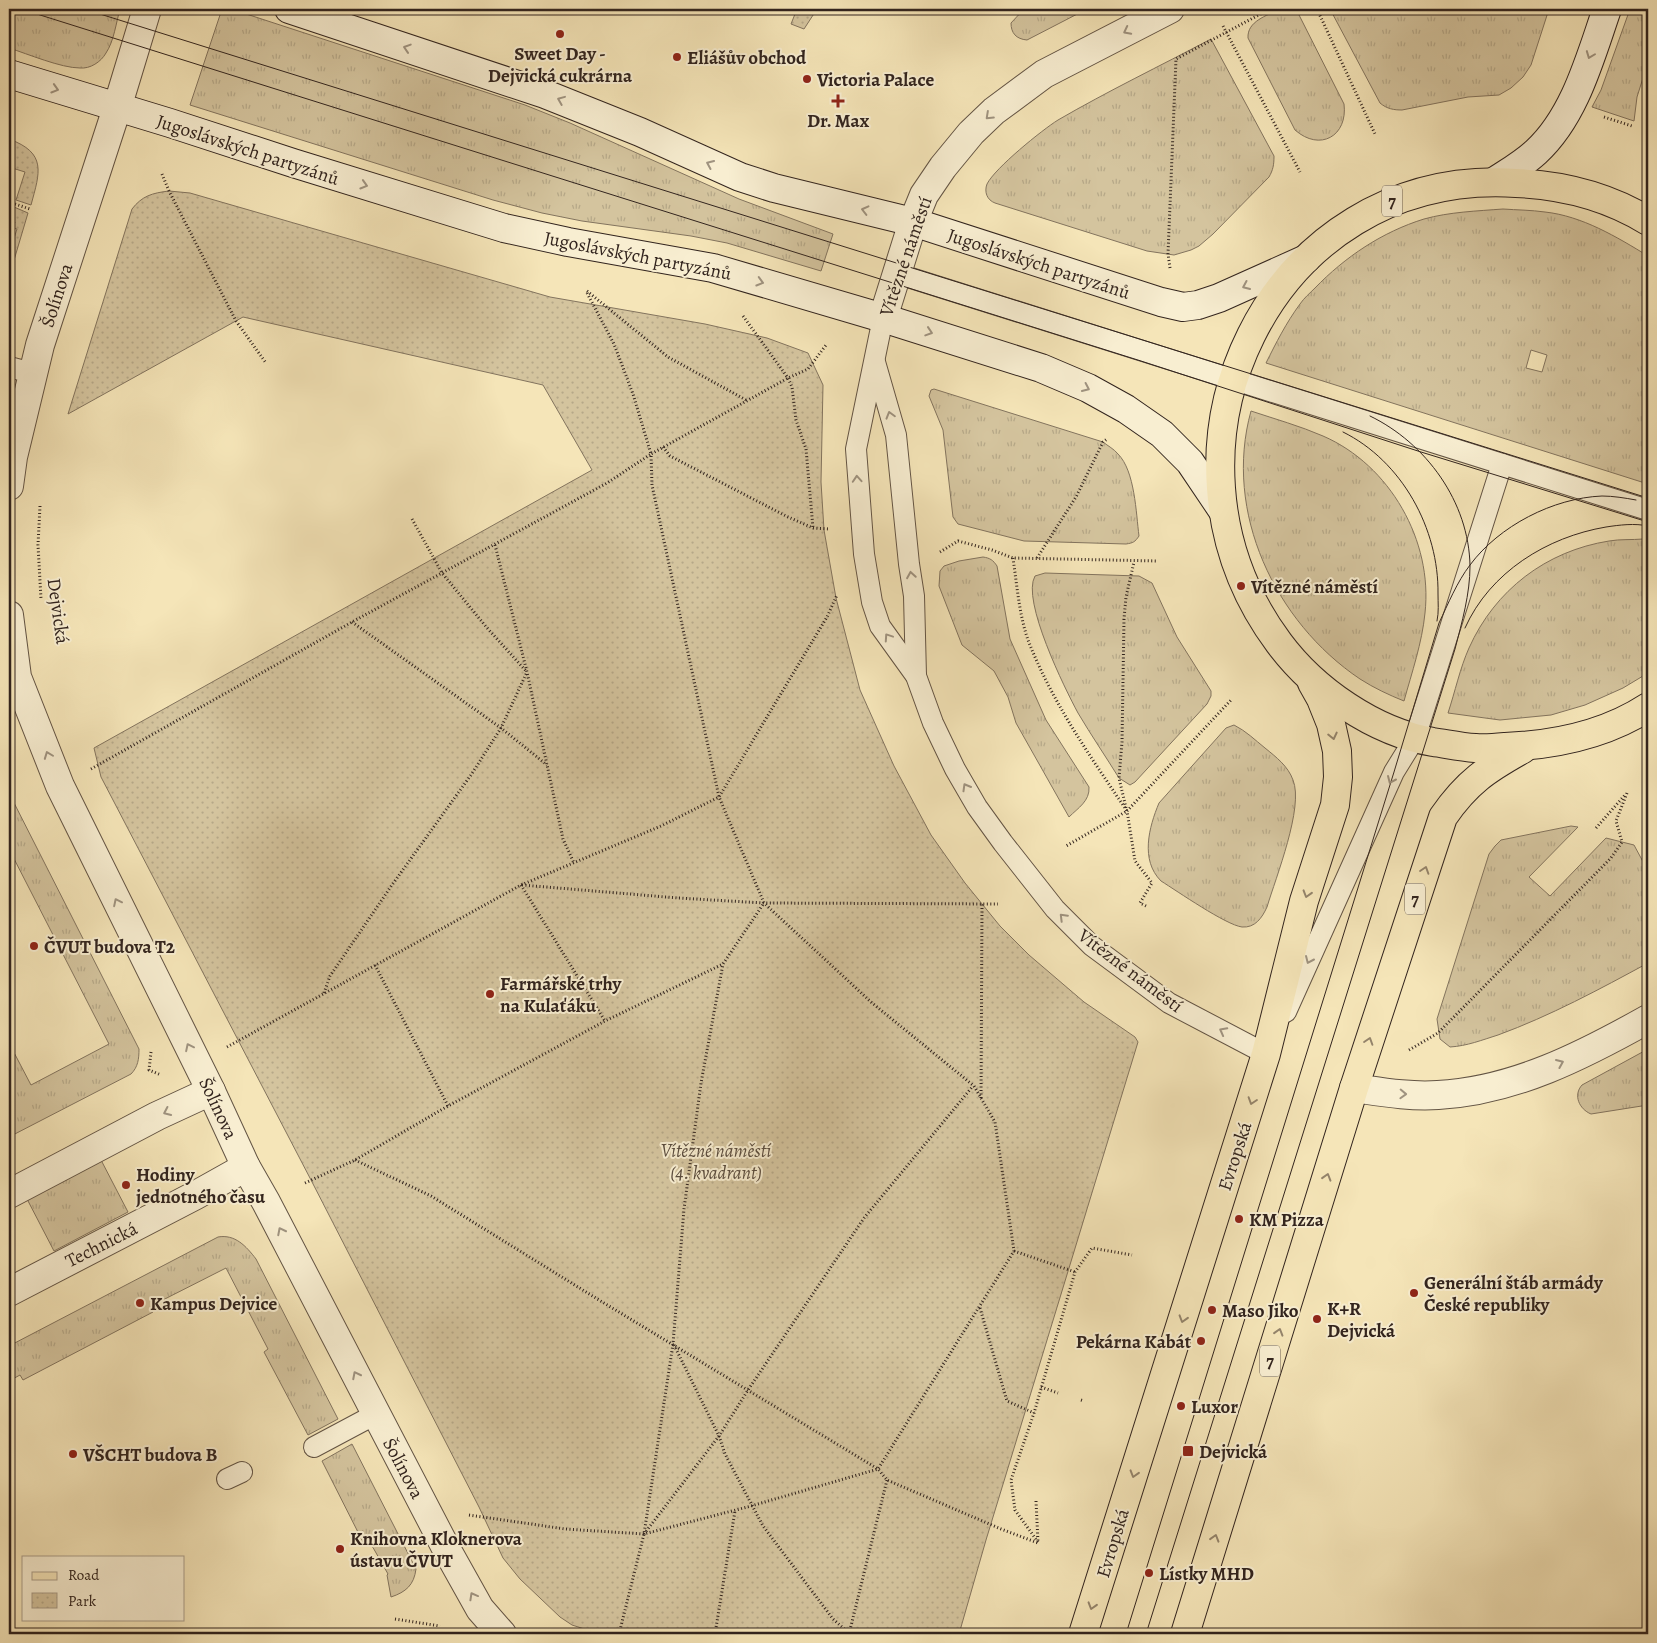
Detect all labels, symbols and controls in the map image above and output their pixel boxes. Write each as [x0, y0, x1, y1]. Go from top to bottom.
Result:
one-way arrow [1123, 25, 1132, 35]
marker: Sweet Day - Dejvická cukrárna [554, 28, 566, 40]
place label: Sweet Day - Dejvická cukrárna [488, 41, 633, 89]
one-way arrow [403, 44, 411, 54]
place label: Eliášův obchod [687, 45, 807, 71]
one-way arrow [1586, 50, 1597, 59]
marker: Eliášův obchod [671, 51, 683, 63]
place label: Victoria Palace [816, 67, 934, 93]
marker: Victoria Palace [801, 73, 813, 85]
one-way arrow [51, 83, 59, 93]
marker: Dr. Max [832, 95, 844, 107]
one-way arrow [557, 96, 565, 106]
street label: Jugoslávských partyzánů [153, 108, 343, 192]
place label: Dr. Max [807, 108, 870, 134]
one-way arrow [985, 110, 994, 119]
one-way arrow [706, 160, 715, 170]
one-way arrow [359, 179, 368, 189]
road number: 7 [1382, 186, 1402, 217]
street label: Vítězné náměstí [873, 193, 939, 321]
one-way arrow [861, 205, 870, 216]
street label: Jugoslávských partyzánů [944, 222, 1134, 306]
street label: Jugoslávských partyzánů [542, 225, 735, 287]
street label: Šolínova [34, 260, 80, 331]
one-way arrow [755, 276, 763, 286]
one-way arrow [1242, 280, 1251, 291]
one-way arrow [925, 327, 933, 337]
one-way arrow [1081, 381, 1090, 392]
one-way arrow [886, 411, 896, 419]
one-way arrow [852, 475, 863, 483]
one-way arrow [906, 571, 917, 579]
place label: Vítězné náměstí [1250, 574, 1379, 600]
street label: Dejvická [41, 576, 76, 646]
marker: Vítězné náměstí [1235, 580, 1247, 592]
one-way arrow [885, 633, 894, 642]
one-way arrow [1327, 732, 1338, 741]
one-way arrow [44, 751, 54, 760]
one-way arrow [1386, 775, 1397, 784]
one-way arrow [963, 784, 973, 793]
one-way arrow [1419, 867, 1429, 875]
road number: 7 [1405, 884, 1425, 914]
one-way arrow [1302, 889, 1312, 897]
one-way arrow [113, 898, 123, 907]
one-way arrow [1060, 914, 1069, 923]
street label: Vítězné náměstí [1072, 922, 1188, 1019]
place label: ČVUT budova T2 [44, 934, 175, 960]
marker: ČVUT budova T2 [28, 940, 40, 952]
one-way arrow [1305, 955, 1316, 964]
place label: Farmářské trhy na Kulaťáku [500, 971, 622, 1019]
marker: Farmářské trhy na Kulaťáku [484, 988, 496, 1000]
one-way arrow [1220, 1027, 1229, 1037]
one-way arrow [1364, 1038, 1374, 1046]
one-way arrow [185, 1044, 195, 1053]
one-way arrow [1555, 1059, 1564, 1070]
street label: Šolínova [192, 1073, 244, 1144]
one-way arrow [1399, 1089, 1407, 1100]
one-way arrow [1247, 1096, 1257, 1104]
one-way arrow [163, 1106, 172, 1116]
street label: Evropská [1212, 1118, 1258, 1194]
park label: Vítězné náměstí (4. kvadrant) [661, 1138, 772, 1186]
place label: Hodiny jednotného času [136, 1162, 266, 1210]
one-way arrow [1321, 1173, 1331, 1182]
marker: Hodiny jednotného času [120, 1179, 132, 1191]
place label: KM Pizza [1249, 1207, 1325, 1233]
marker: KM Pizza [1233, 1213, 1245, 1225]
street label: Technická [61, 1216, 142, 1274]
one-way arrow [277, 1227, 287, 1236]
place label: Generální štáb armády České republiky [1424, 1270, 1604, 1318]
marker: Generální štáb armády České republiky [1408, 1287, 1420, 1299]
place label: Kampus Dejvice [150, 1291, 277, 1317]
place label: K+R Dejvická [1327, 1296, 1396, 1344]
marker: Kampus Dejvice [134, 1297, 146, 1309]
place label: Maso Jiko [1222, 1298, 1299, 1324]
marker: Maso Jiko [1206, 1304, 1218, 1316]
marker: K+R Dejvická [1311, 1313, 1323, 1325]
one-way arrow [1178, 1314, 1188, 1322]
one-way arrow [1273, 1328, 1283, 1337]
place label: Pekárna Kabát [1076, 1329, 1192, 1355]
marker: Pekárna Kabát [1195, 1335, 1207, 1347]
road number: 7 [1260, 1345, 1280, 1376]
one-way arrow [352, 1371, 362, 1380]
place label: Luxor [1191, 1394, 1238, 1420]
marker: Luxor [1175, 1400, 1187, 1412]
street label: Šolínova [376, 1433, 430, 1504]
place label: Dejvická [1199, 1439, 1268, 1465]
place label: VŠCHT budova B [82, 1442, 218, 1468]
marker: Dejvická [1181, 1444, 1195, 1458]
marker: VŠCHT budova B [67, 1448, 79, 1460]
one-way arrow [1130, 1469, 1140, 1477]
street label: Evropská [1090, 1505, 1136, 1581]
place label: Knihovna Kloknerova ústavu ČVUT [350, 1526, 523, 1574]
one-way arrow [1209, 1534, 1219, 1542]
marker: Knihovna Kloknerova ústavu ČVUT [334, 1543, 346, 1555]
legend [22, 1556, 185, 1620]
place label: Lístky MHD [1159, 1561, 1254, 1587]
text: Road [68, 1565, 100, 1585]
marker: Lístky MHD [1143, 1567, 1155, 1579]
text: Park [68, 1591, 97, 1611]
one-way arrow [469, 1592, 479, 1601]
one-way arrow [1088, 1602, 1098, 1610]

